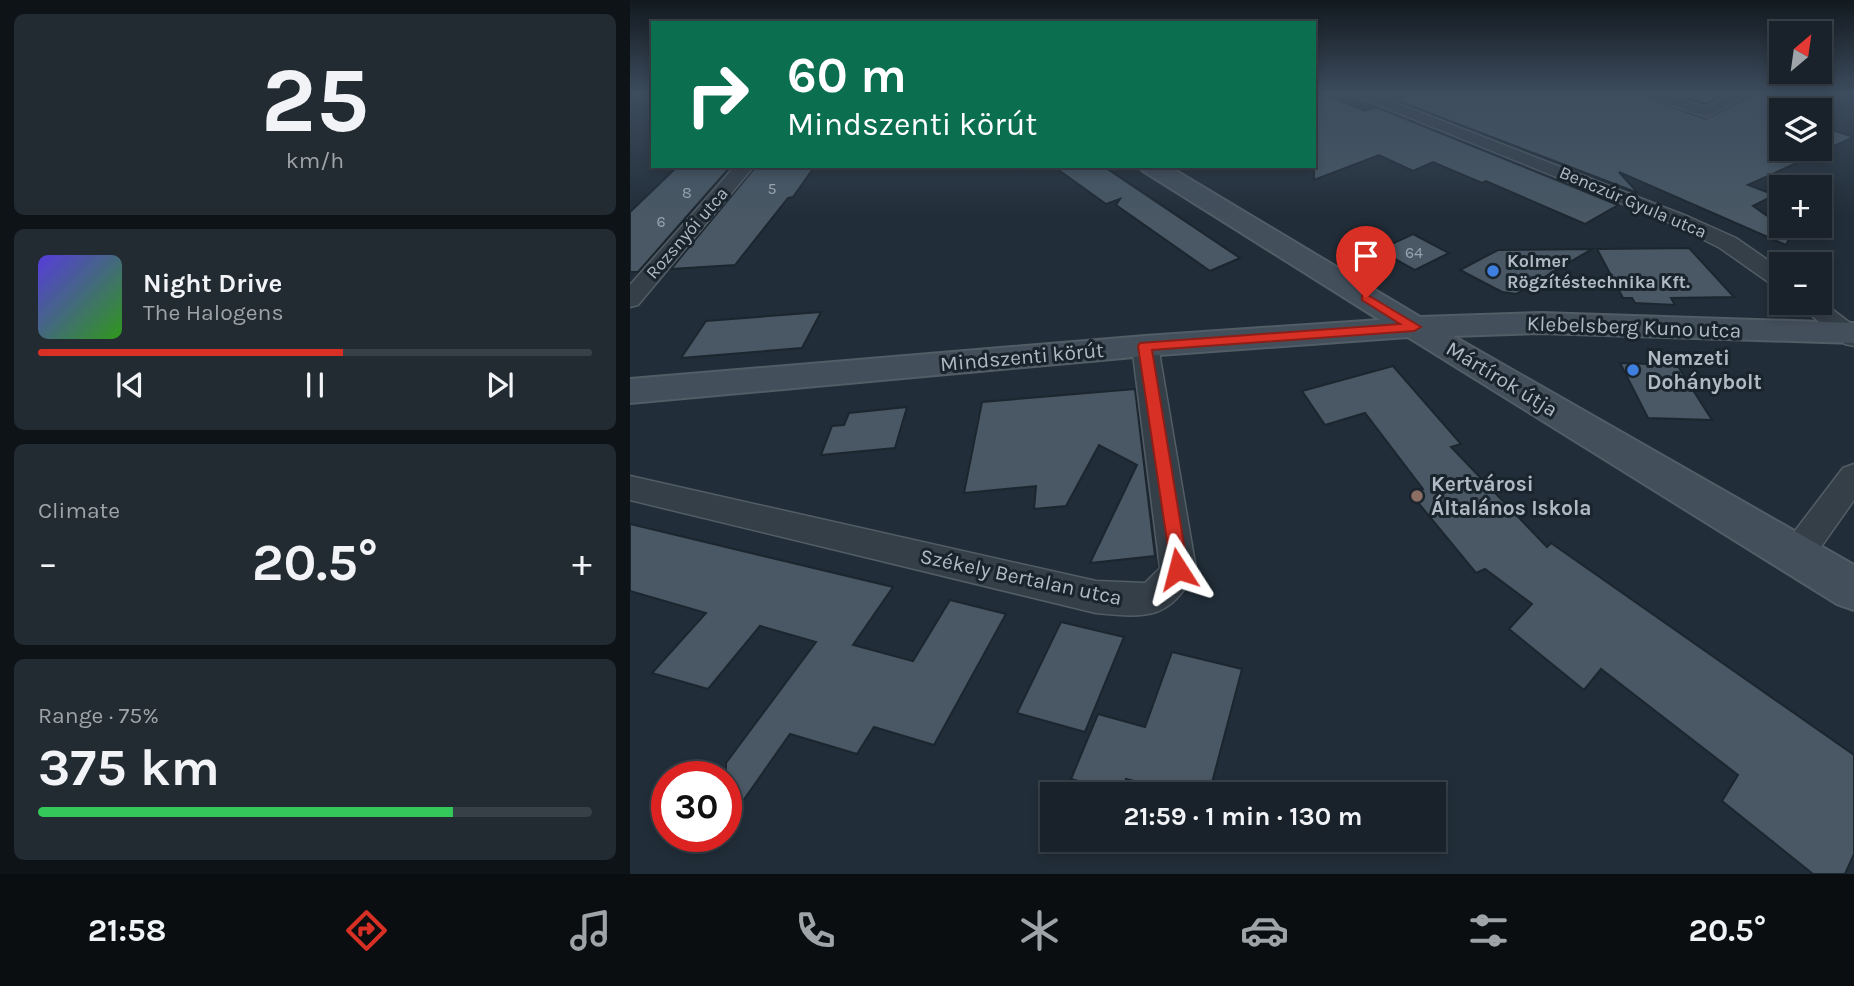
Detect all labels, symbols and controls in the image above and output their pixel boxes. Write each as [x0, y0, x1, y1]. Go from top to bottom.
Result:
north arrow [1769, 21, 1832, 84]
map controls [1769, 21, 1832, 315]
text: 60 m [787, 47, 907, 104]
text: 25 [261, 48, 369, 154]
icon: right [672, 49, 763, 140]
button: layers [1769, 98, 1832, 161]
text: Mindszenti körút [787, 106, 1037, 143]
text: km/h [286, 147, 344, 174]
street label: Benczúr Gyula utca [1556, 161, 1710, 243]
button: + [1769, 175, 1832, 238]
house number: 5 [767, 179, 777, 198]
street label: Rozsnyói utca [641, 183, 733, 283]
house number: 8 [682, 183, 692, 202]
house number: 6 [656, 212, 666, 231]
pin [1336, 226, 1396, 298]
icon: arrive [1347, 237, 1385, 275]
house number: 64 [1405, 243, 1423, 262]
place label: Kolmer Rögzítéstechnika Kft. [1507, 250, 1690, 293]
button: − [1769, 252, 1832, 315]
marker: Kolmer Rögzítéstechnika Kft. [1485, 263, 1501, 279]
text: Night Drive [143, 268, 282, 299]
text: The Halogens [143, 299, 283, 326]
street label: Klebelsberg Kuno utca [1526, 311, 1742, 343]
street label: Mártírok útja [1442, 336, 1562, 422]
street label: Mindszenti körút [939, 338, 1105, 376]
place label: Nemzeti Dohánybolt [1647, 346, 1762, 394]
marker: Nemzeti Dohánybolt [1625, 362, 1641, 378]
icon: previous [111, 366, 149, 404]
icon: pause [296, 366, 334, 404]
icon: next [481, 366, 519, 404]
place label: Kertvárosi Általános Iskola [1431, 472, 1592, 520]
marker: Kertvárosi Általános Iskola [1409, 488, 1425, 504]
text: Climate [38, 497, 120, 524]
text: 20.5° [252, 532, 378, 593]
position arrow [1141, 532, 1215, 606]
text: − [38, 541, 58, 586]
text: + [572, 541, 592, 586]
street label: Székely Bertalan utca [918, 544, 1124, 610]
text: Range · 75% [38, 702, 159, 729]
text: 375 km [38, 737, 220, 798]
speed limit sign: 30 [651, 761, 742, 852]
text: 21:59 · 1 min · 130 m [1124, 801, 1362, 832]
icon: directions [342, 906, 391, 955]
icon: music [566, 906, 615, 955]
icon: phone [791, 906, 840, 955]
icon: climate [1015, 906, 1064, 955]
icon: car [1240, 906, 1289, 955]
icon: filters [1464, 906, 1513, 955]
text: 21:58 [88, 912, 166, 949]
text: 20.5° [1689, 912, 1766, 949]

